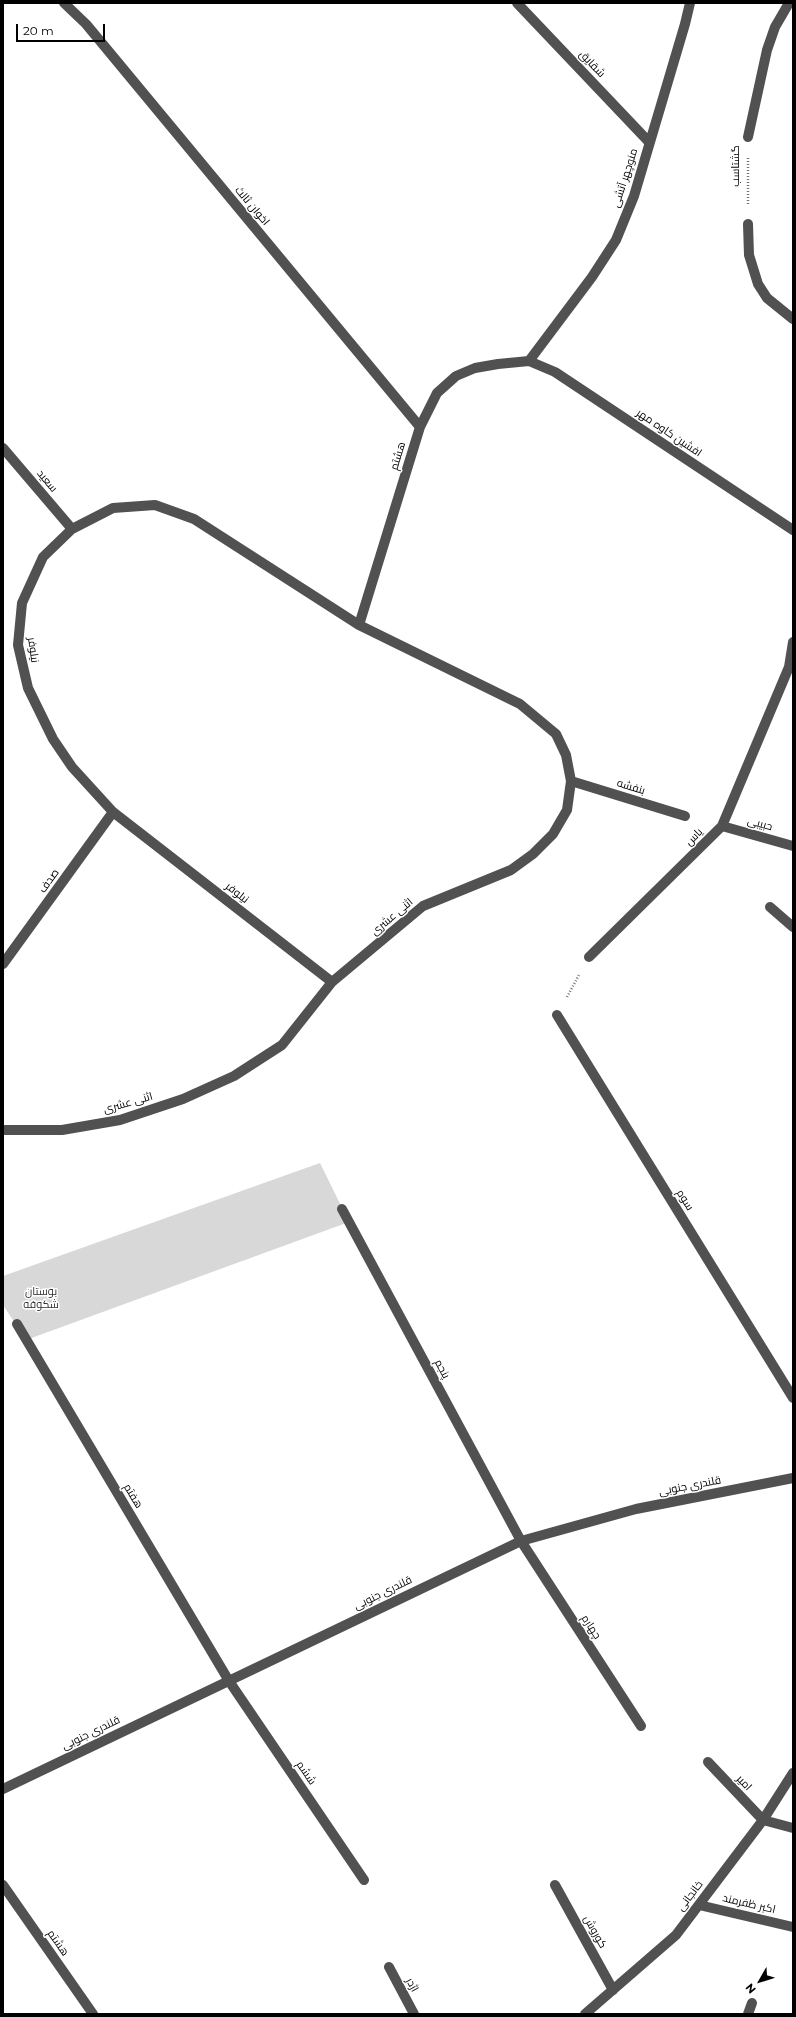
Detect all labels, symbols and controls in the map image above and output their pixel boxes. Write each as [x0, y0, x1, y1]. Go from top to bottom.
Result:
scale bar [18, 16, 107, 42]
text: 20 m [23, 23, 54, 38]
street label: شقایق [576, 48, 608, 80]
street label: گشتاسب [729, 145, 743, 187]
street label: منوچهر آتشی [609, 147, 641, 209]
street label: اخوان ثالث [232, 184, 272, 228]
street label: افشین کاوه مهر [634, 406, 704, 460]
street label: هشتم [387, 440, 409, 472]
street label: سعید [34, 467, 60, 495]
street label: نیلوفر [25, 636, 41, 664]
street label: بنفشه [615, 776, 647, 798]
street label: حبیبی [746, 814, 774, 834]
street label: یاس [682, 825, 706, 849]
street label: صدف [36, 866, 62, 896]
street label: نیلوفر [223, 880, 251, 906]
street label: اثنی عشری [368, 896, 416, 938]
street label: اثنی عشری [102, 1090, 154, 1116]
street label: سوم [673, 1187, 697, 1213]
park label: بوستان شکوفه [23, 1285, 59, 1311]
street label: پنجم [431, 1357, 453, 1381]
street label: قلندری جنوبی [658, 1473, 722, 1499]
street label: هفتم [121, 1481, 145, 1511]
street label: قلندری جنوبی [352, 1573, 414, 1613]
street label: چهارم [578, 1612, 604, 1642]
street label: قلندری جنوبی [60, 1713, 122, 1753]
street label: ششم [293, 1759, 319, 1787]
street label: امیر [734, 1772, 754, 1794]
street label: خانجانی [674, 1878, 706, 1914]
street label: اکبر ظفرمند [721, 1892, 777, 1916]
street label: کوروش [581, 1913, 609, 1951]
street label: هشتم [44, 1927, 72, 1959]
north arrow [740, 1961, 780, 2001]
street label: اژدر [403, 1976, 421, 1994]
text: N [742, 1981, 759, 1996]

